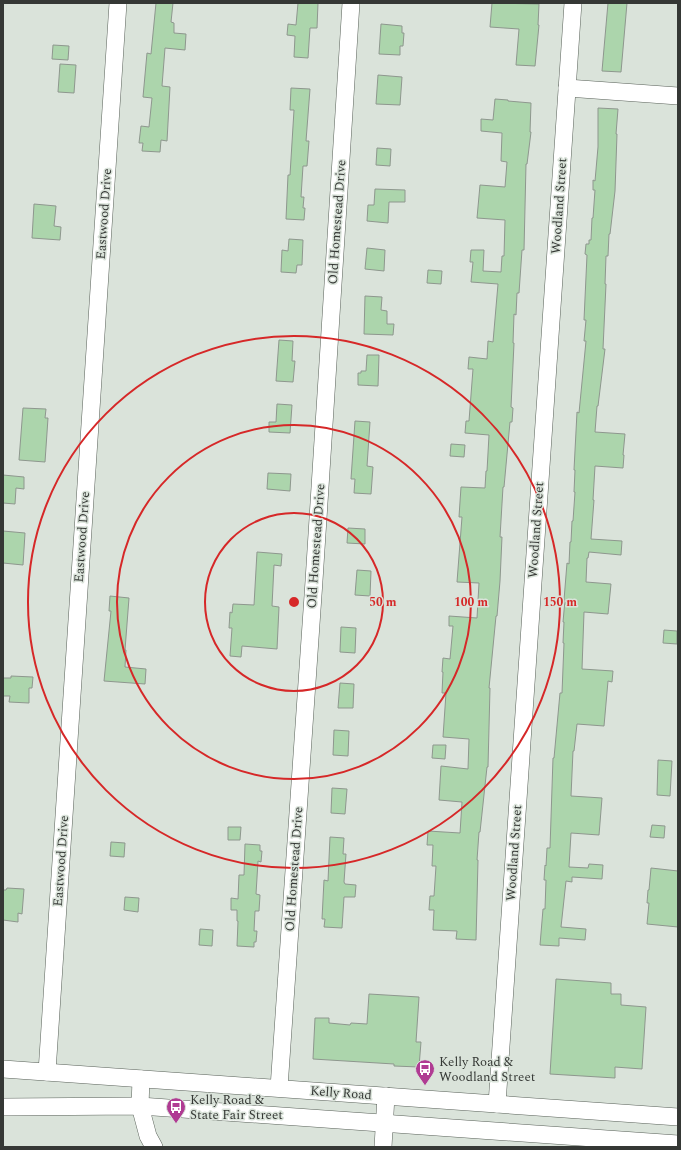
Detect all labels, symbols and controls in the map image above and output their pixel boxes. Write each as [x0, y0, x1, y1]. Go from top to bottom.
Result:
street label: Woodland Street [546, 157, 572, 255]
street label: Old Homestead Drive [323, 159, 351, 285]
street label: Eastwood Drive [91, 168, 117, 260]
street label: Woodland Street [523, 481, 549, 579]
street label: Old Homestead Drive [302, 483, 330, 609]
street label: Eastwood Drive [69, 491, 95, 583]
text: 50 m [369, 593, 397, 612]
text: 100 m [454, 593, 488, 612]
text: 150 m [543, 593, 577, 612]
centre of rings [287, 595, 301, 609]
street label: Woodland Street [501, 804, 527, 902]
street label: Old Homestead Drive [280, 806, 308, 932]
street label: Eastwood Drive [48, 815, 74, 907]
place label: Kelly Road & Woodland Street [439, 1052, 536, 1087]
bus stop icon: Kelly Road & Woodland Street [414, 1058, 436, 1086]
street label: Kelly Road [309, 1081, 373, 1105]
place label: Kelly Road & State Fair Street [190, 1090, 283, 1125]
bus stop icon: Kelly Road & State Fair Street [165, 1096, 187, 1124]

